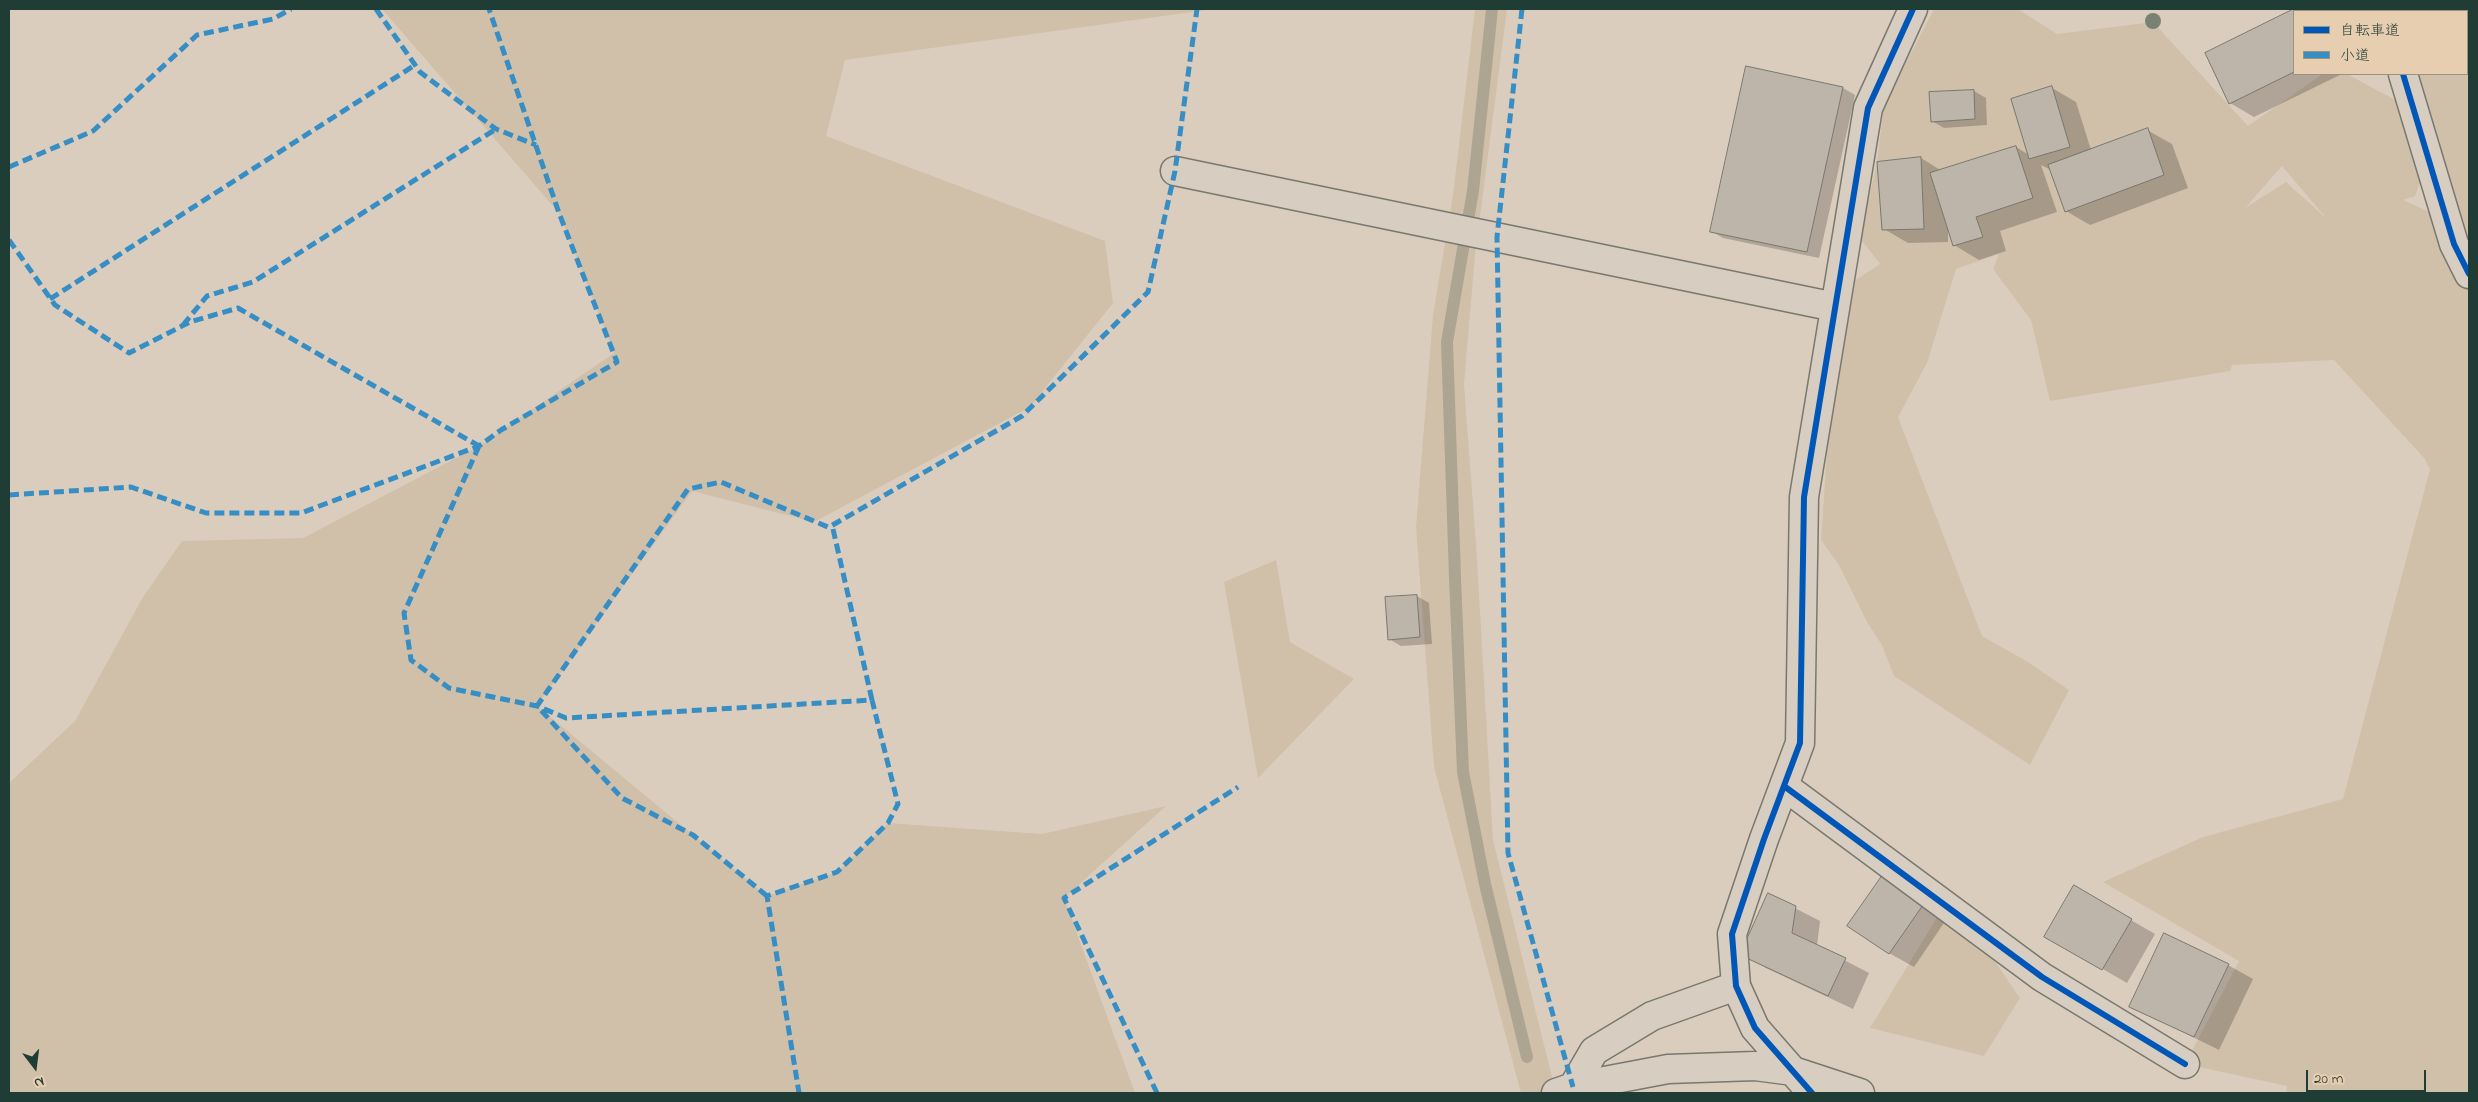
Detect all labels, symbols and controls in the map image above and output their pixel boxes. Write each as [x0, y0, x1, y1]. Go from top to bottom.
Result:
legend [2293, 10, 2468, 75]
text: 自転車道 [2340, 20, 2400, 42]
text: 小道 [2340, 45, 2370, 67]
north arrow [10, 1042, 60, 1092]
scale bar [2308, 1060, 2428, 1092]
text: 20 m [2314, 1068, 2343, 1090]
text: N [32, 1071, 46, 1093]

